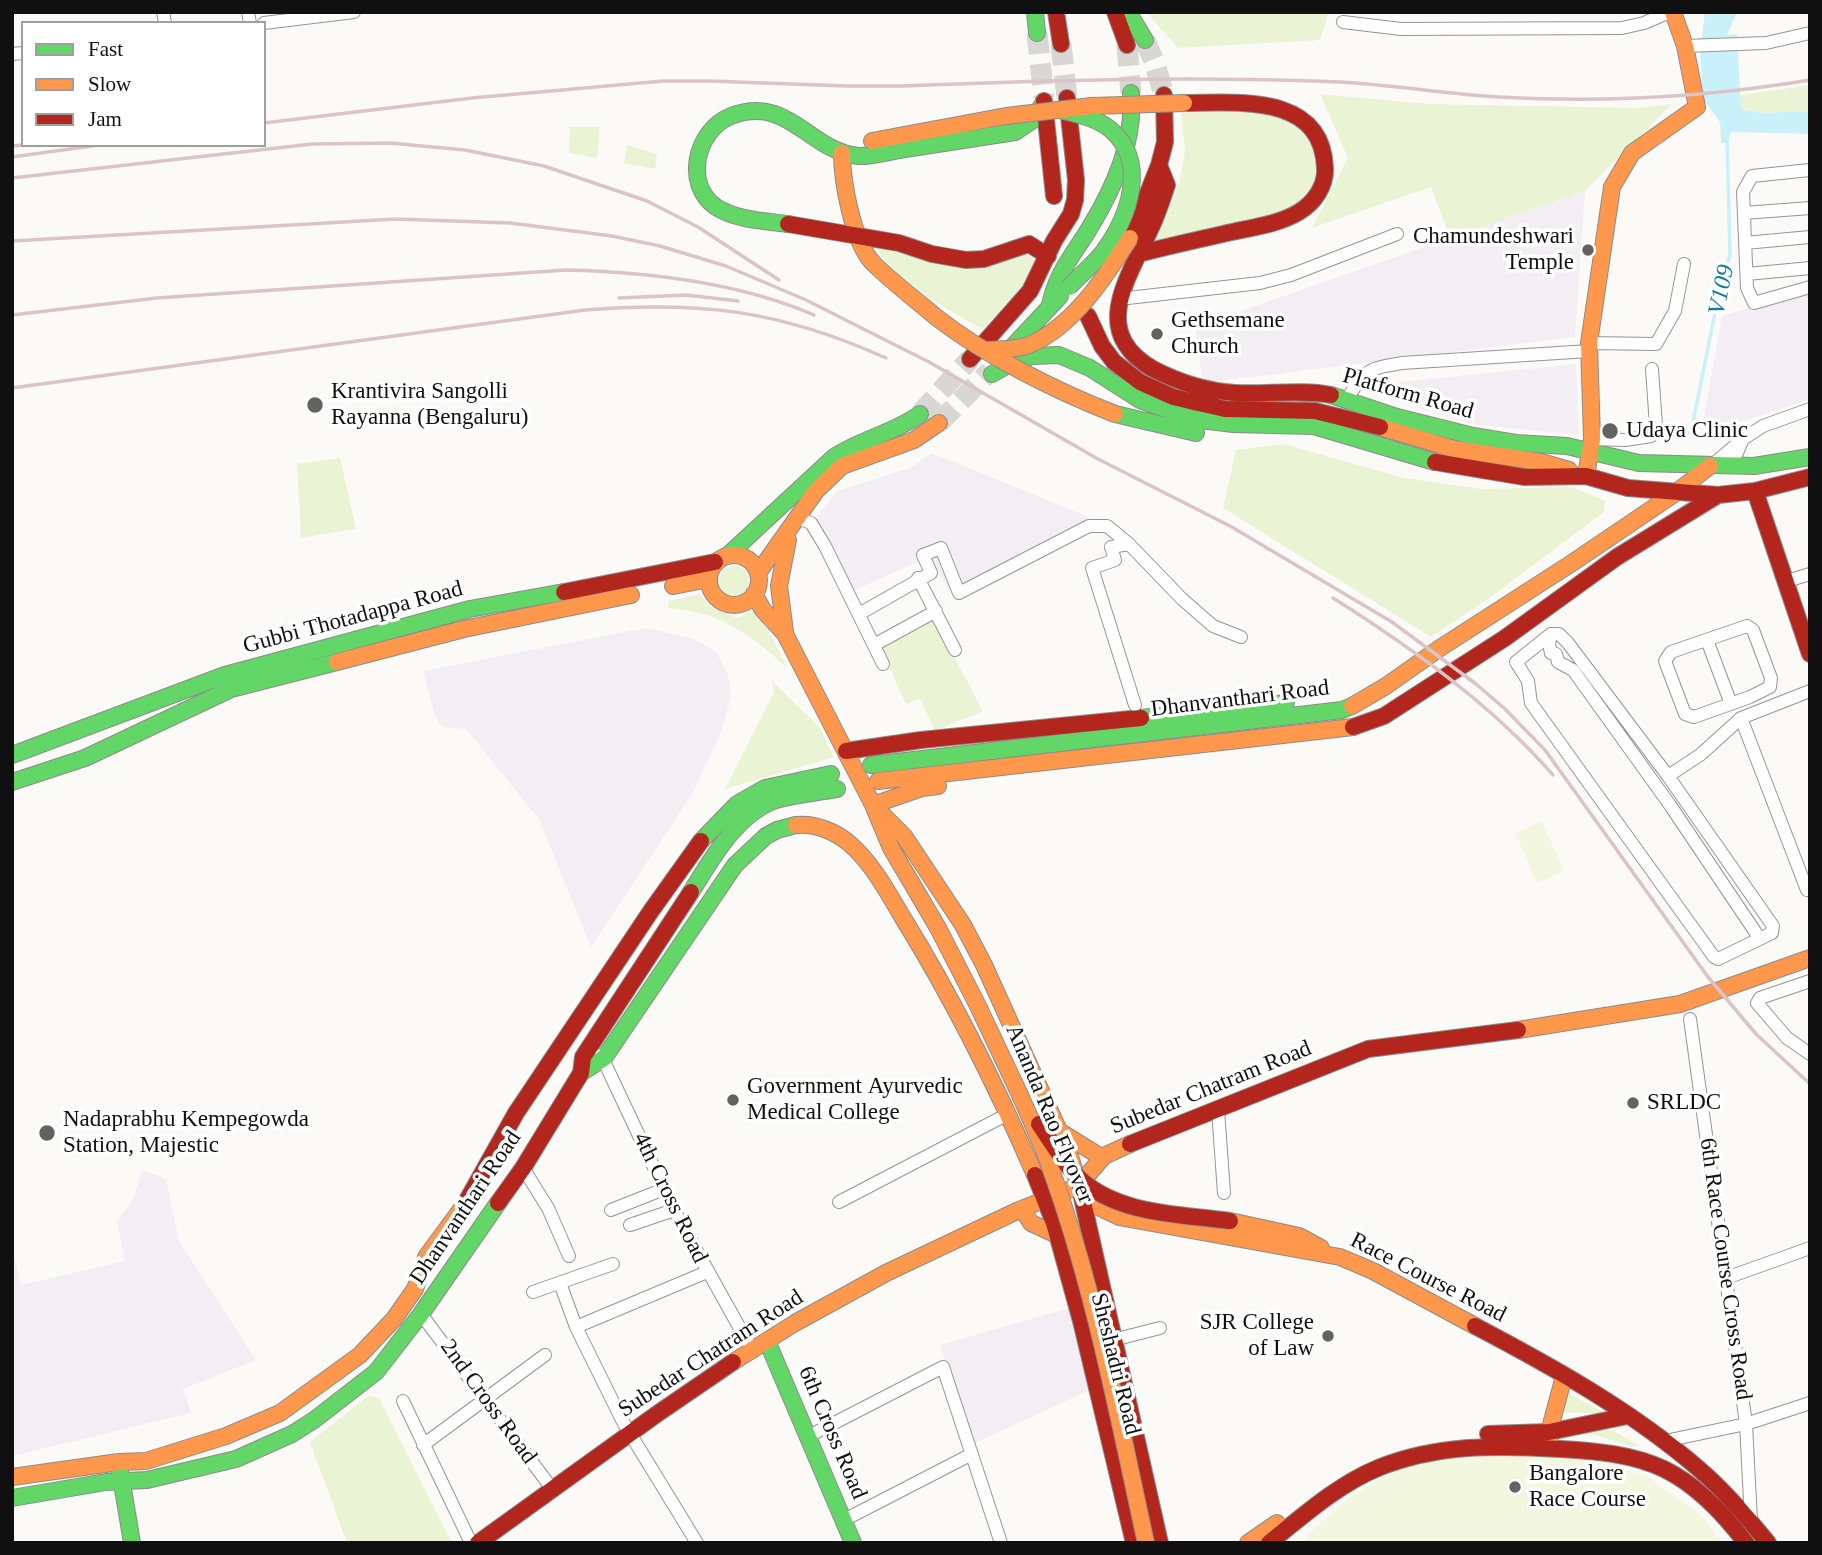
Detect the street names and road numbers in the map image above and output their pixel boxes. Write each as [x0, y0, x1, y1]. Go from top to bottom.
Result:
street label: Platform Road [1339, 362, 1477, 426]
street label: Gubbi Thotadappa Road [240, 575, 466, 661]
street label: Dhanvanthari Road [1149, 674, 1331, 724]
street label: Ananda Rao Flyover [999, 1020, 1099, 1208]
street label: Subedar Chatram Road [1106, 1035, 1316, 1141]
street label: Dhanvanthari Road [404, 1126, 528, 1290]
street label: 4th Cross Road [627, 1128, 713, 1268]
street label: 6th Race Course Cross Road [1693, 1136, 1757, 1402]
street label: Race Course Road [1345, 1227, 1511, 1329]
street label: Subedar Chatram Road [613, 1284, 809, 1424]
street label: Sheshadri Road [1084, 1290, 1146, 1438]
street label: 2nd Cross Road [434, 1334, 542, 1470]
street label: 6th Cross Road [792, 1362, 872, 1504]

